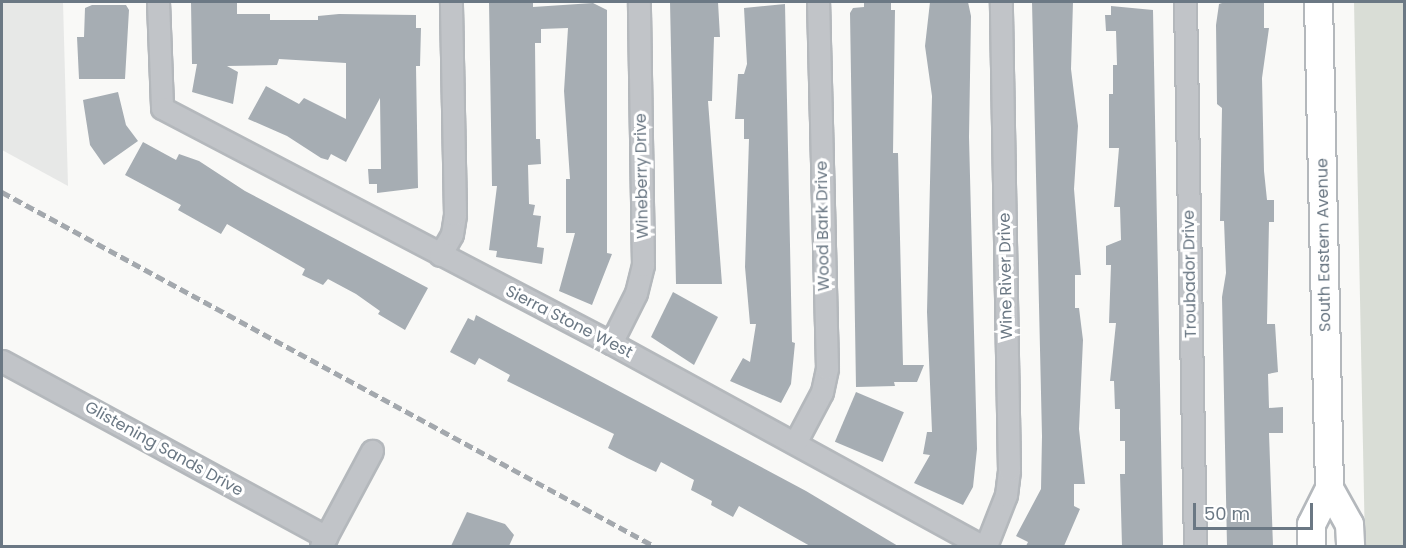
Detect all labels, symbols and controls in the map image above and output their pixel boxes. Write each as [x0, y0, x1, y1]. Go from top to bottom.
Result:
street label: Wineberry Drive [631, 113, 653, 239]
street label: South Eastern Avenue [1313, 158, 1335, 332]
street label: Wood Bark Drive [812, 161, 834, 291]
street label: Troubador Drive [1179, 210, 1201, 338]
street label: Wine River Drive [995, 212, 1017, 340]
street label: Sierra Stone West [502, 282, 636, 362]
street label: Glistening Sands Drive [82, 397, 246, 501]
scale bar [1196, 491, 1316, 529]
text: 50 m [1204, 501, 1250, 526]

